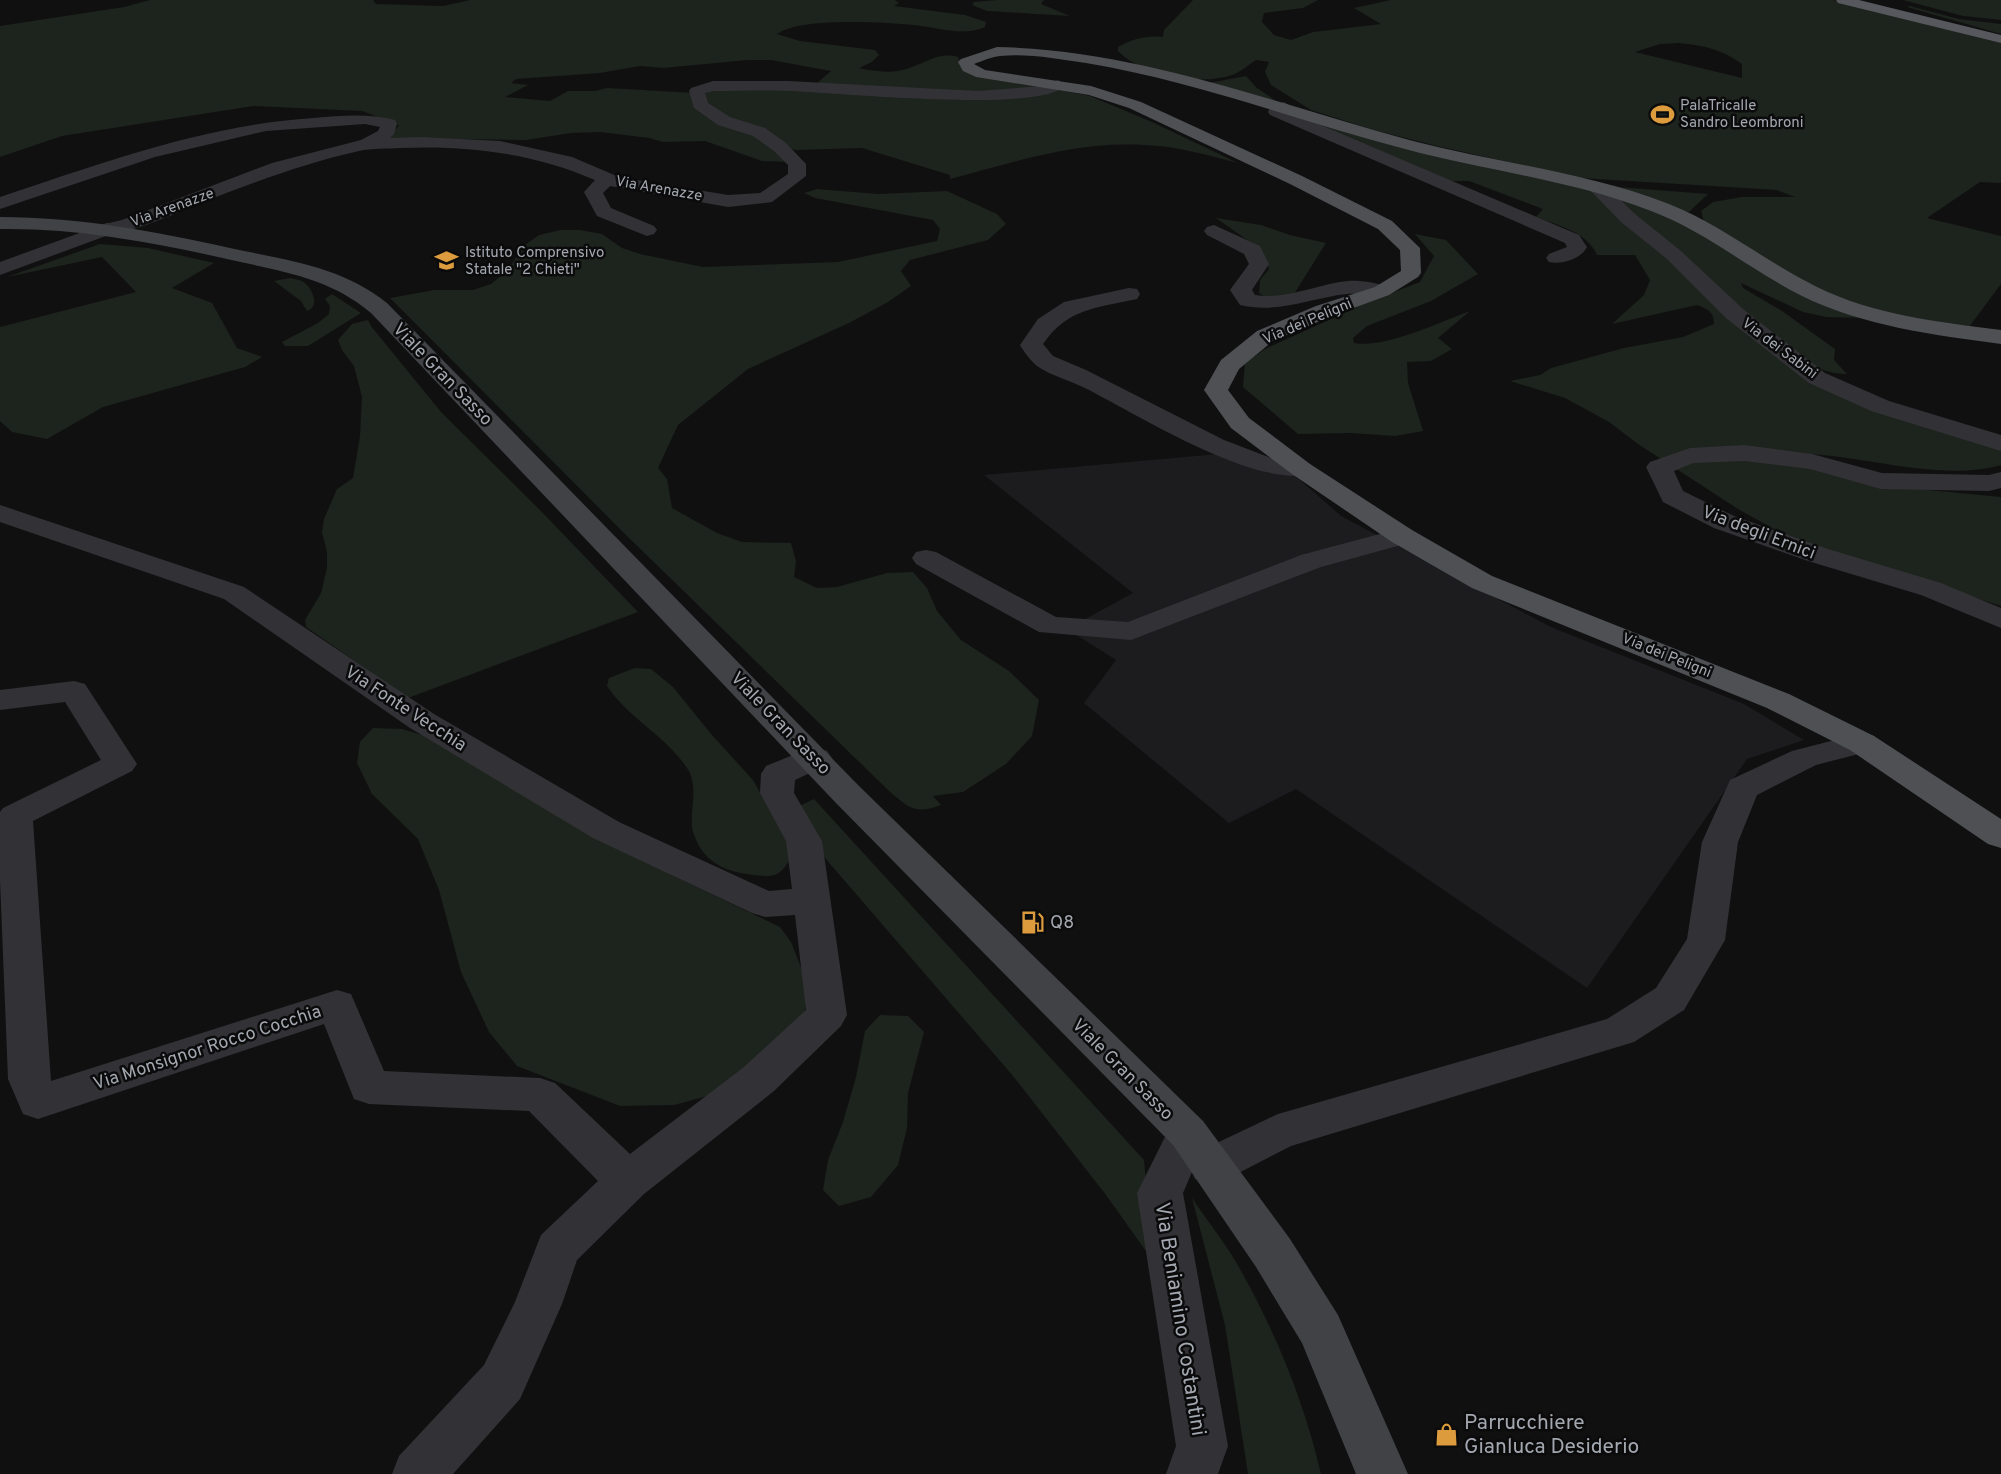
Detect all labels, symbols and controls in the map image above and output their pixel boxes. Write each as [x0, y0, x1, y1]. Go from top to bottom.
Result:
place label: PalaTricalle Sandro Leombroni [1680, 97, 1804, 133]
sports icon: PalaTricalle Sandro Leombroni [1649, 101, 1675, 127]
street label: Via Arenazze [614, 173, 704, 206]
street label: Via Arenazze [128, 184, 217, 232]
place label: Istituto Comprensivo Statale "2 Chieti" [465, 244, 604, 280]
school or university icon: Istituto Comprensivo Statale "2 Chieti" [434, 248, 460, 274]
street label: Via dei Peligni [1260, 295, 1355, 350]
street label: Via dei Sabini [1737, 314, 1821, 384]
street label: Viale Gran Sasso [387, 319, 497, 431]
street label: Via degli Ernici [1698, 501, 1818, 566]
street label: Via dei Peligni [1619, 630, 1714, 683]
street label: Via Fonte Vecchia [340, 661, 470, 757]
street label: Viale Gran Sasso [725, 668, 835, 780]
fuel station icon: Q8 [1019, 909, 1045, 935]
place label: Q8 [1050, 912, 1074, 935]
street label: Via Monsignor Rocco Cocchia [91, 1001, 324, 1096]
street label: Viale Gran Sasso [1066, 1014, 1178, 1126]
street label: Via Beniamino Costantini [1148, 1200, 1211, 1438]
place label: Parrucchiere Gianluca Desiderio [1464, 1410, 1639, 1461]
shop icon: Parrucchiere Gianluca Desiderio [1433, 1421, 1459, 1447]

